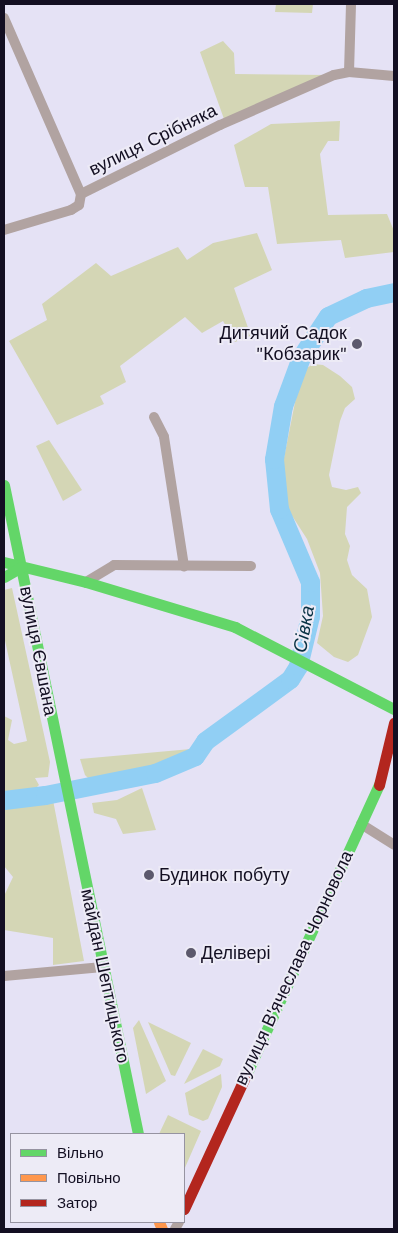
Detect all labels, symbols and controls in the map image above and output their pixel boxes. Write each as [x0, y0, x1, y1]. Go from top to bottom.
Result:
street label: вулиця Срібняка [85, 100, 221, 180]
place label: Дитячий Садок "Кобзарик" [220, 323, 347, 366]
marker: Дитячий Садок "Кобзарик" [351, 338, 363, 350]
street label: вулиця Євшана [15, 584, 61, 718]
water label: Сівка [289, 604, 319, 654]
street label: вулиця В'ячеслава Чорновола [230, 847, 358, 1089]
place label: Будинок побуту [159, 864, 289, 886]
marker: Будинок побуту [143, 869, 155, 881]
street label: майдан Шептицького [76, 887, 134, 1065]
place label: Делівері [201, 942, 270, 964]
marker: Делівері [185, 947, 197, 959]
legend [10, 1133, 185, 1223]
text: Вільно [57, 1144, 104, 1162]
text: Повільно [57, 1169, 121, 1187]
text: Затор [57, 1194, 97, 1212]

